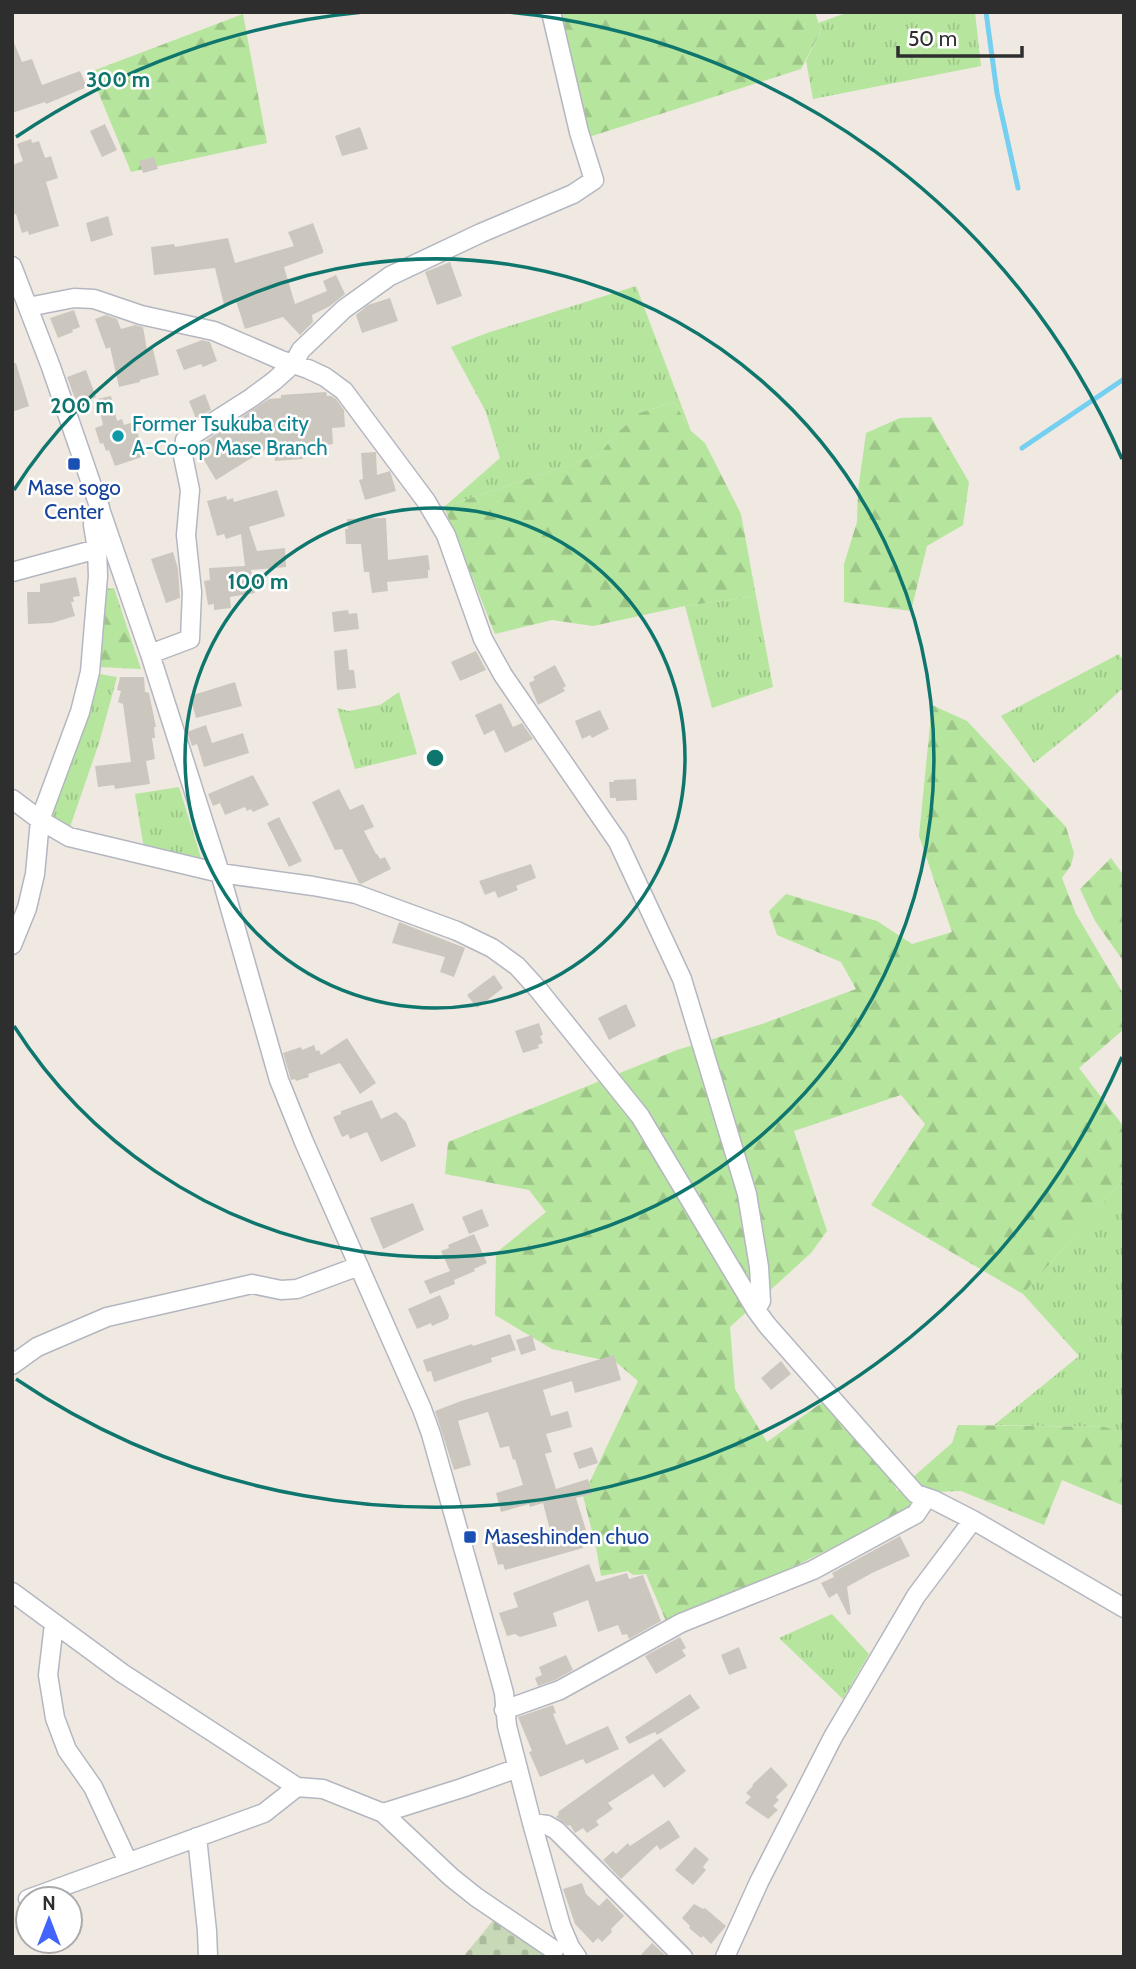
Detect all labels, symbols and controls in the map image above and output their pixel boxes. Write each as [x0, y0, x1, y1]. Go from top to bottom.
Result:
scale bar [898, 14, 1022, 58]
text: 50 m [908, 26, 957, 51]
text: 300 m [86, 67, 150, 92]
text: 200 m [50, 393, 114, 418]
place label: Former Tsukuba city A-Co-op Mase Branch [132, 411, 328, 460]
marker: Former Tsukuba city A-Co-op Mase Branch [110, 428, 126, 444]
marker: Mase sogo Center [66, 456, 82, 472]
place label: Mase sogo Center [27, 475, 121, 524]
text: 100 m [228, 569, 288, 594]
centre of rings [423, 746, 447, 770]
place label: Maseshinden chuo [484, 1524, 649, 1549]
marker: Maseshinden chuo [462, 1529, 478, 1545]
north arrow [14, 1885, 84, 1955]
text: N [42, 1892, 56, 1915]

